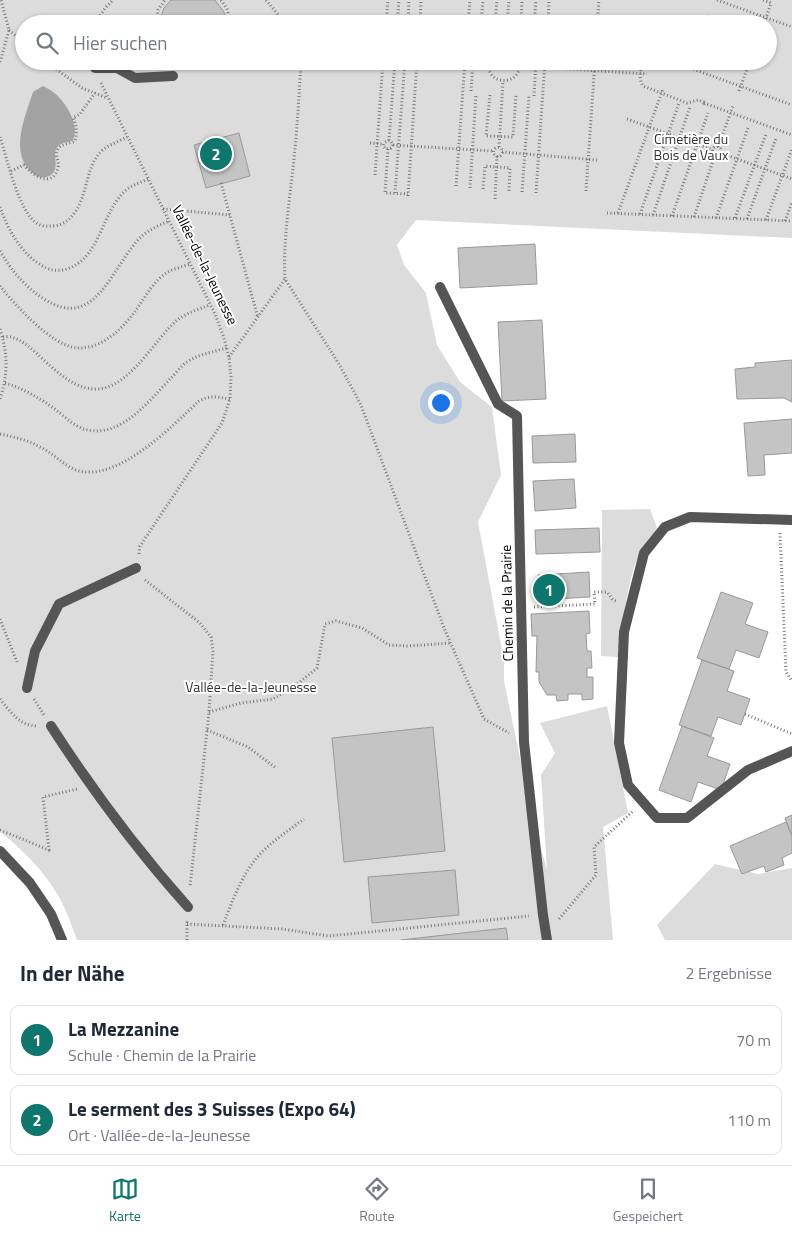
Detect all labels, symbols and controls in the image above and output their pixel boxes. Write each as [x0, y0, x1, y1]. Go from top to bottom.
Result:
search box [15, 15, 777, 70]
text: Hier suchen [73, 28, 168, 57]
icon: search [33, 29, 61, 57]
park label: Cimetière du Bois de Vaux [654, 128, 729, 165]
pin: 2 [200, 135, 232, 173]
street label: Vallée-de-la-Jeunesse [167, 201, 244, 328]
your location [428, 390, 454, 416]
street label: Chemin de la Prairie [495, 544, 518, 662]
pin: 1 [533, 571, 565, 609]
park label: Vallée-de-la-Jeunesse [185, 676, 317, 697]
text: In der Nähe [20, 957, 125, 989]
text: 2 Ergebnisse [685, 961, 772, 985]
text: La Mezzanine [68, 1014, 179, 1043]
text: 1 [33, 1028, 41, 1052]
text: 70 m [736, 1028, 771, 1052]
text: Schule · Chemin de la Prairie [68, 1043, 256, 1067]
text: Le serment des 3 Suisses (Expo 64) [68, 1094, 356, 1123]
text: 2 [33, 1108, 41, 1132]
text: 110 m [727, 1108, 771, 1132]
text: Ort · Vallée-de-la-Jeunesse [68, 1123, 250, 1147]
tab: Karte [109, 1175, 141, 1226]
tab: Route [359, 1175, 394, 1226]
tab: Gespeichert [613, 1175, 683, 1226]

